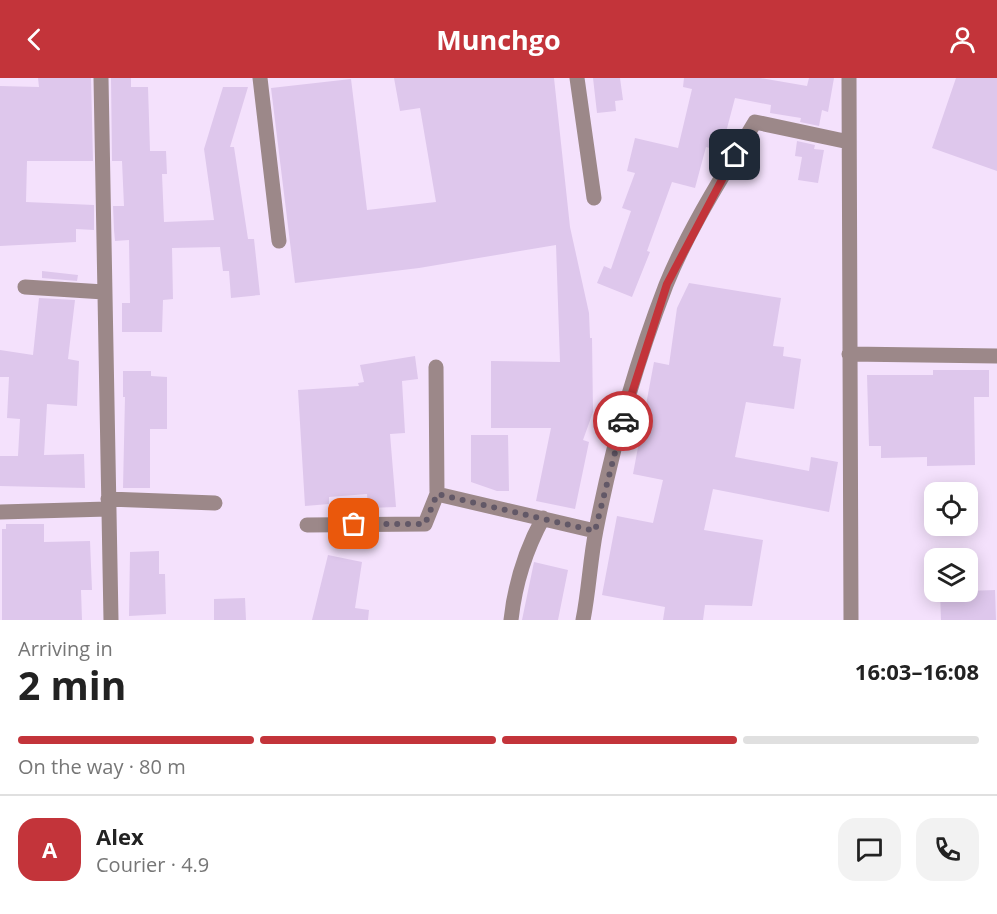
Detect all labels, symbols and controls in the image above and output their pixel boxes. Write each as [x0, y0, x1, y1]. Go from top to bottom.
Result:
text: Munchgo [436, 21, 561, 58]
icon: back [18, 23, 51, 56]
icon: person [946, 23, 979, 56]
pin [709, 129, 760, 180]
icon: home [718, 138, 751, 171]
courier [593, 391, 653, 451]
icon: car [607, 405, 640, 438]
map controls [924, 482, 978, 602]
button: locate [924, 482, 978, 536]
pin [328, 498, 379, 549]
icon: bag [337, 507, 370, 540]
button: layers [924, 548, 978, 602]
text: Arriving in [18, 635, 113, 662]
text: 16:03–16:08 [855, 656, 979, 686]
text: 2 min [18, 658, 126, 711]
text: On the way · 80 m [18, 753, 186, 780]
button: chat [838, 818, 901, 881]
button: phone [916, 818, 979, 881]
text: Alex [96, 821, 144, 851]
text: A [42, 834, 57, 864]
text: Courier · 4.9 [96, 851, 209, 878]

